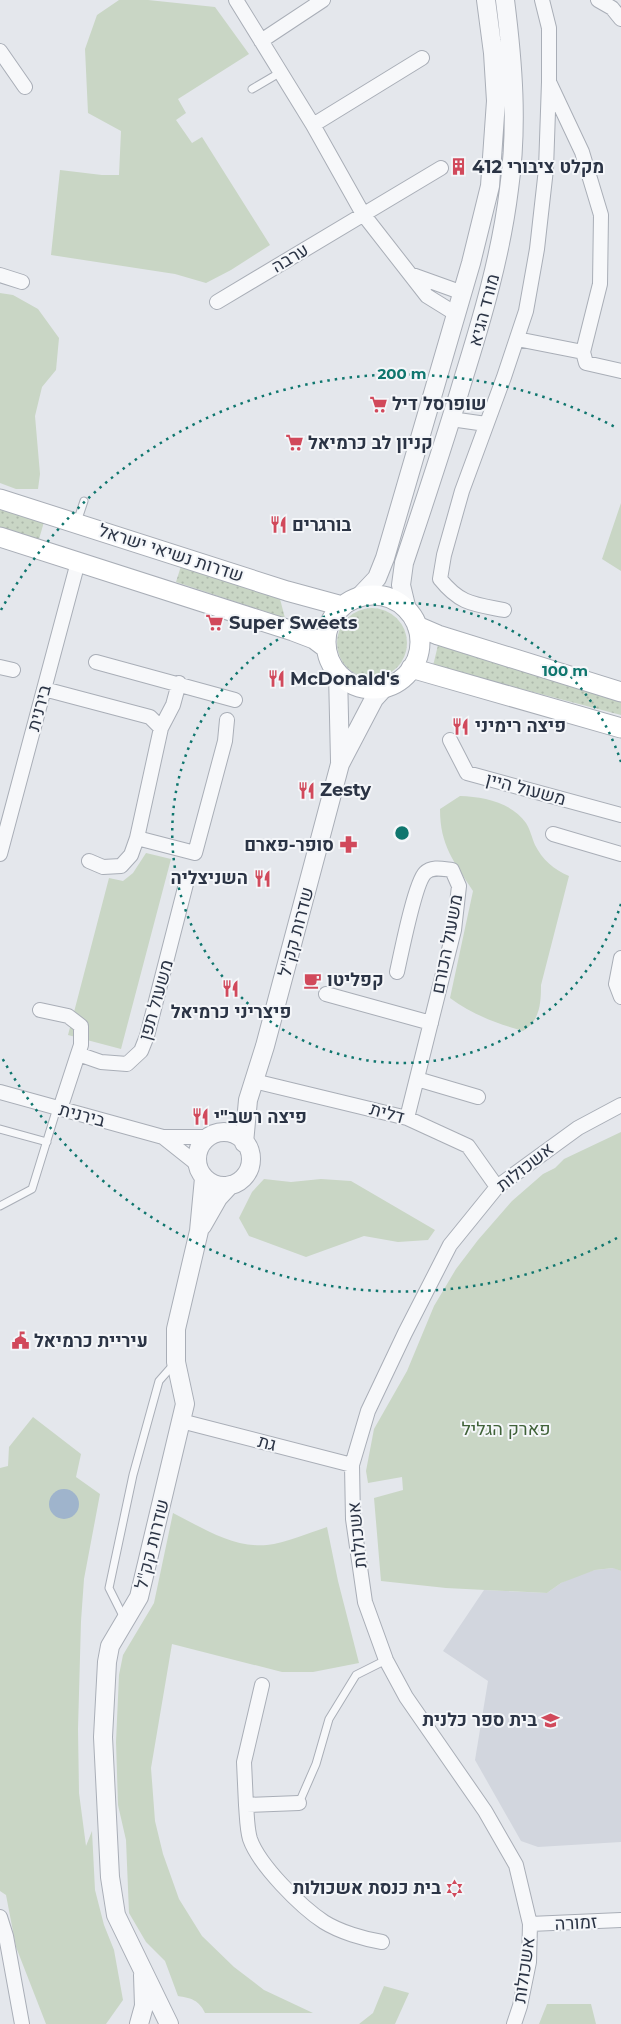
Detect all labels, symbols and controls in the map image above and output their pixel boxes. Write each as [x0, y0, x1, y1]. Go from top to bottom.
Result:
place label: מקלט ציבורי 412 [472, 156, 604, 178]
building icon: מקלט ציבורי 412 [448, 157, 468, 177]
street label: ערבה [267, 238, 313, 278]
street label: מורד הגיא [464, 271, 504, 349]
text: 200 m [377, 364, 427, 383]
place label: שופרסל דיל [392, 393, 486, 415]
supermarket icon: שופרסל דיל [368, 394, 388, 414]
place label: קניון לב כרמיאל [308, 432, 433, 454]
supermarket icon: קניון לב כרמיאל [284, 433, 304, 453]
place label: בורגרים [292, 514, 351, 536]
restaurant icon: בורגרים [268, 515, 288, 535]
street label: שדרות נשיאי ישראל [96, 519, 246, 587]
place label: Super Sweets [229, 612, 358, 634]
supermarket icon: Super Sweets [205, 613, 225, 633]
text: 100 m [542, 661, 588, 680]
place label: McDonald's [290, 668, 400, 690]
restaurant icon: McDonald's [266, 669, 286, 689]
street label: בירנית [22, 682, 56, 734]
place label: פיצה רימיני [475, 715, 566, 737]
restaurant icon: פיצה רימיני [451, 716, 471, 736]
street label: משעול היין [484, 768, 568, 810]
place label: Zesty [320, 779, 371, 801]
restaurant icon: Zesty [296, 780, 316, 800]
centre of rings [393, 824, 411, 842]
place label: סופר-פארם [244, 834, 334, 856]
pharmacy icon: סופר-פארם [338, 835, 358, 855]
place label: השניצליה [171, 867, 248, 889]
restaurant icon: השניצליה [252, 868, 272, 888]
street label: שדרות קק"ל [273, 885, 319, 979]
street label: משעול הכורם [427, 892, 467, 996]
street label: משעול תפן [134, 957, 178, 1043]
place label: קפליטו [327, 969, 384, 991]
cafe icon: קפליטו [303, 970, 323, 990]
restaurant icon: פיצריני כרמיאל [221, 979, 241, 999]
place label: פיצריני כרמיאל [171, 1001, 291, 1023]
street label: בירנית [56, 1098, 108, 1132]
street label: דלית [367, 1098, 407, 1128]
place label: פיצה רשב"י [214, 1106, 307, 1128]
restaurant icon: פיצה רשב"י [190, 1107, 210, 1127]
street label: אשכולות [492, 1138, 558, 1196]
place label: עיריית כרמיאל [34, 1330, 148, 1352]
public building icon: עיריית כרמיאל [10, 1331, 30, 1351]
park label: פארק הגליל [461, 1418, 551, 1440]
street label: גת [255, 1430, 279, 1456]
street label: שדרות קק"ל [130, 1497, 174, 1591]
street label: אשכולות [343, 1501, 371, 1569]
place label: בית ספר כלנית [422, 1709, 537, 1731]
school or university icon: בית ספר כלנית [541, 1710, 561, 1730]
place label: בית כנסת אשכולות [293, 1877, 441, 1899]
synagogue icon: בית כנסת אשכולות [445, 1878, 465, 1898]
street label: זמורה [554, 1911, 598, 1935]
street label: אשכולות [508, 1935, 540, 2005]

